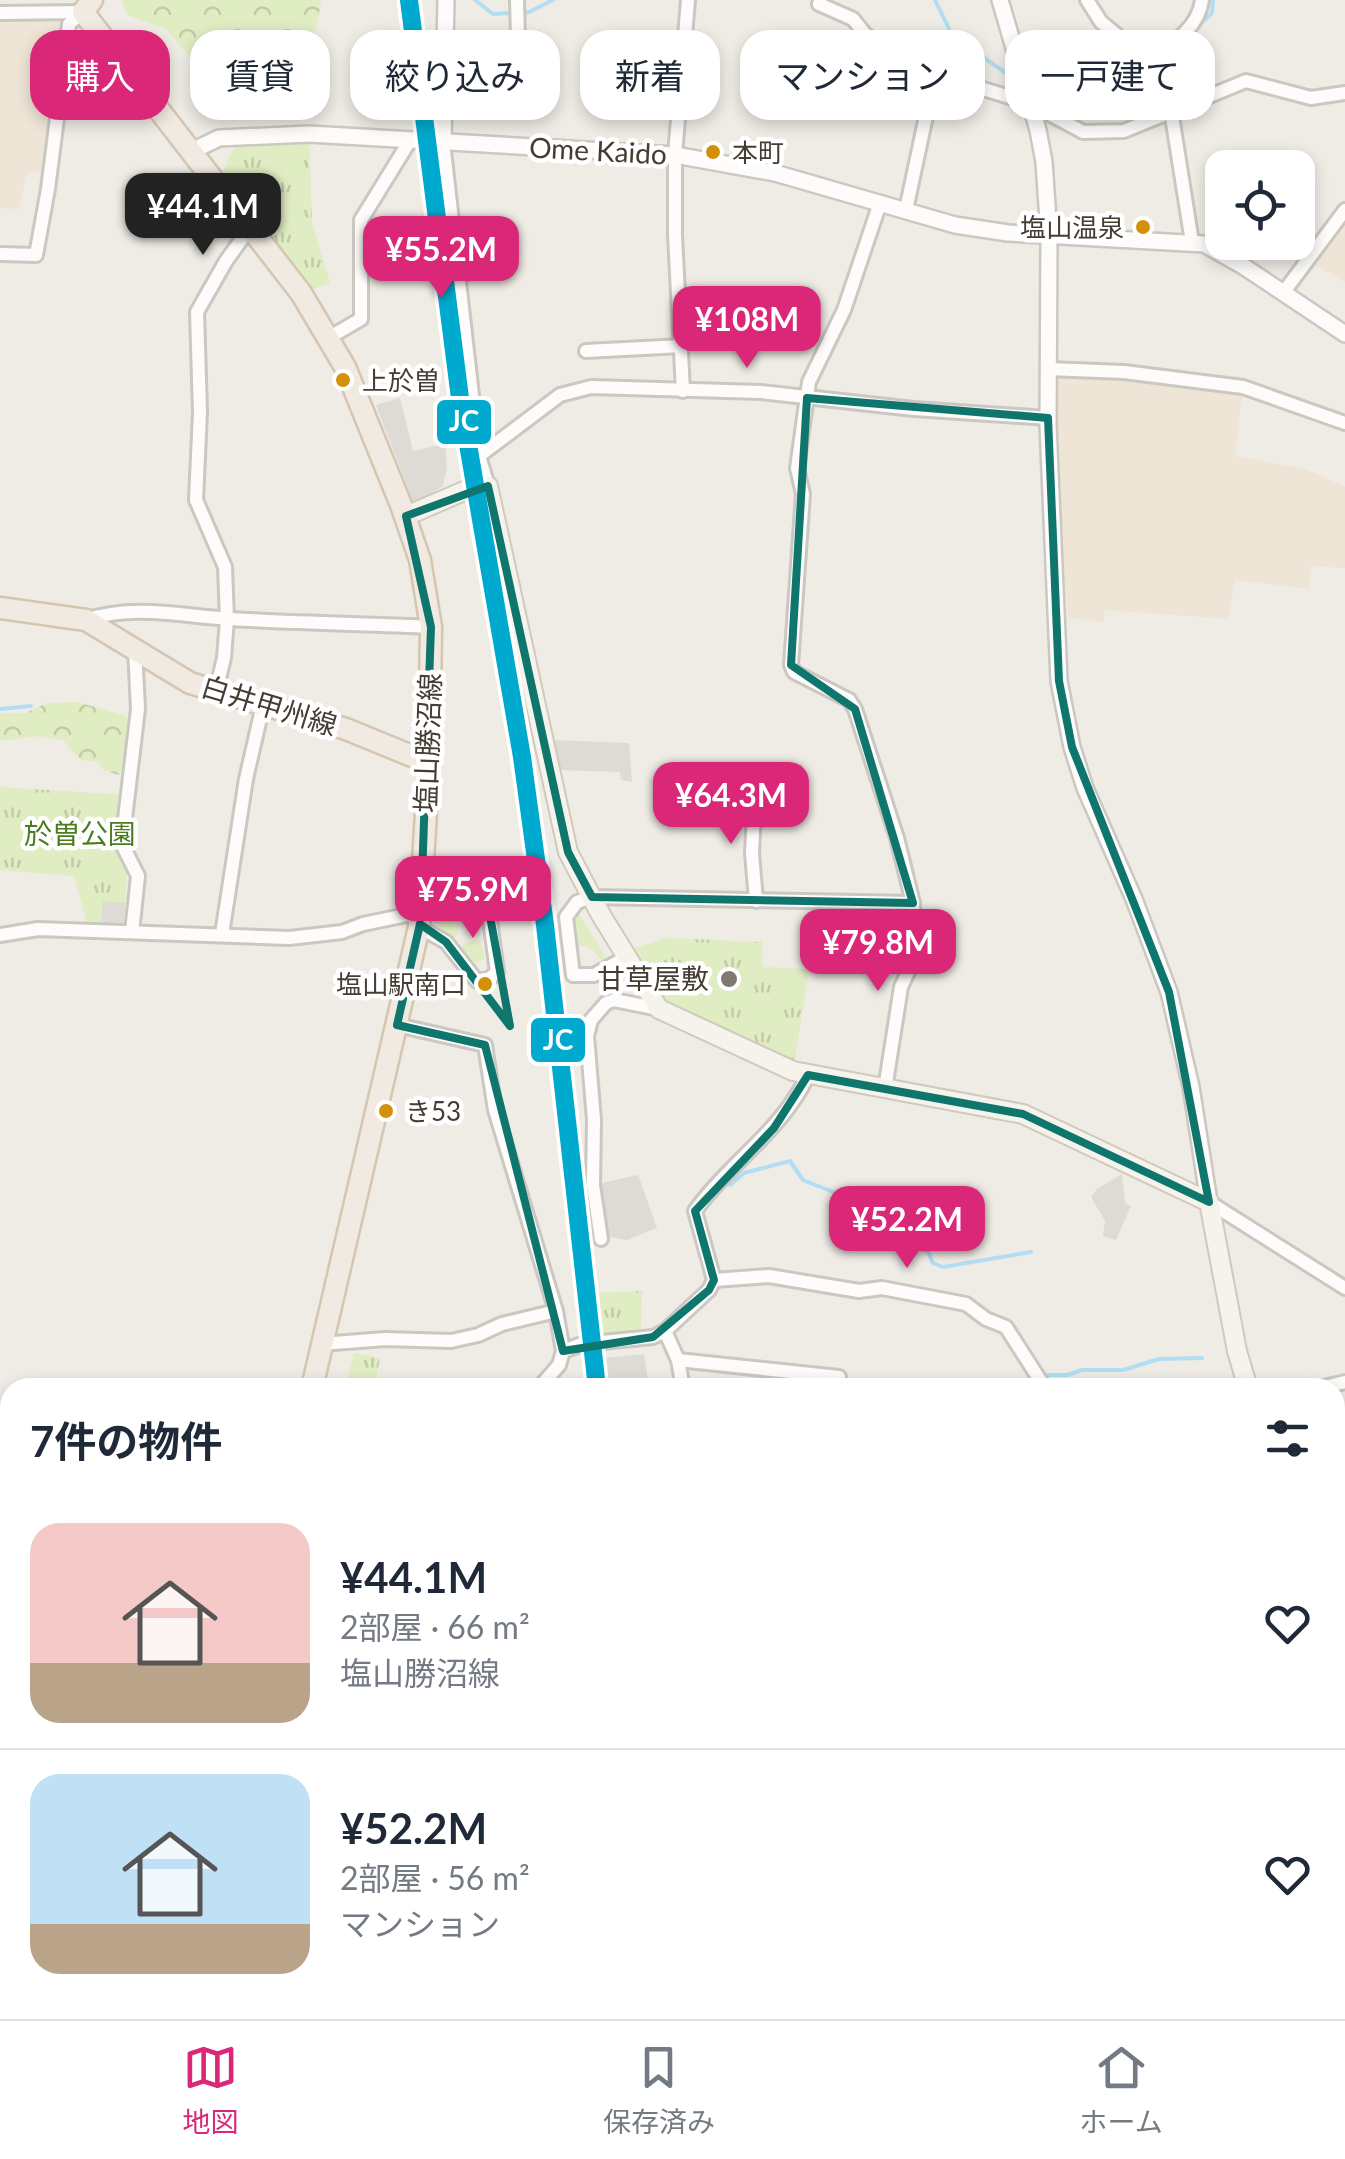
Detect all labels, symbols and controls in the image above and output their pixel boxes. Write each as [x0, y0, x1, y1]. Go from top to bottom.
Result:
chip: 購入 [30, 30, 170, 120]
chip: 賃貸 [190, 30, 330, 120]
chip: 絞り込み [350, 30, 560, 120]
chip: 新着 [580, 30, 720, 120]
chip: マンション [740, 30, 985, 120]
chip: 一戸建て [1005, 30, 1215, 120]
street label: Ome Kaido [528, 129, 668, 171]
place label: 本町 [732, 136, 784, 168]
marker: 本町 [703, 142, 723, 162]
map controls [1205, 150, 1315, 260]
button: locate [1205, 150, 1315, 260]
pin: ¥44.1M [122, 173, 284, 258]
text: ¥44.1M [147, 186, 259, 225]
place label: 塩山温泉 [1020, 211, 1124, 243]
pin: ¥55.2M [360, 216, 522, 301]
marker: 塩山温泉 [1133, 217, 1153, 237]
text: ¥55.2M [385, 229, 497, 268]
pin: ¥108M [677, 286, 817, 371]
text: ¥108M [695, 299, 799, 338]
place label: 上於曽 [362, 364, 440, 396]
marker: 上於曽 [333, 370, 353, 390]
line badge: JC [435, 398, 493, 446]
text: JC [449, 403, 480, 437]
street label: 白井甲州線 [197, 668, 341, 742]
street label: 塩山勝沼線 [408, 672, 446, 814]
pin: ¥64.3M [650, 762, 812, 847]
text: ¥64.3M [675, 775, 787, 814]
park label: 於曽公園 [24, 816, 136, 850]
pin: ¥75.9M [392, 856, 554, 941]
text: ¥75.9M [417, 869, 529, 908]
pin: ¥79.8M [797, 909, 959, 994]
text: ¥79.8M [822, 922, 934, 961]
place label: 甘草屋敷 [597, 961, 709, 995]
place label: 塩山駅南口 [336, 968, 466, 1000]
marker: 甘草屋敷 [718, 968, 740, 990]
marker: 塩山駅南口 [475, 974, 495, 994]
line badge: JC [529, 1016, 587, 1064]
text: JC [543, 1022, 574, 1056]
place label: き53 [405, 1095, 461, 1127]
marker: き53 [376, 1101, 396, 1121]
pin: ¥52.2M [826, 1186, 988, 1271]
text: ¥52.2M [851, 1199, 963, 1238]
icon: filters [1260, 1411, 1315, 1466]
text: 7件の物件 [30, 1416, 222, 1466]
text: ¥44.1M [340, 1552, 487, 1602]
icon: home [110, 1563, 230, 1683]
icon: heart [1260, 1596, 1315, 1651]
text: 2部屋 · 66 m² [340, 1607, 530, 1646]
text: 塩山勝沼線 [340, 1653, 500, 1692]
text: ¥52.2M [340, 1803, 487, 1853]
icon: home [110, 1814, 230, 1934]
icon: heart [1260, 1847, 1315, 1902]
text: 2部屋 · 56 m² [340, 1858, 530, 1897]
text: マンション [340, 1904, 500, 1943]
tab: 地図 [182, 2040, 238, 2140]
tab: 保存済み [603, 2040, 715, 2140]
tab: ホーム [1080, 2040, 1163, 2140]

